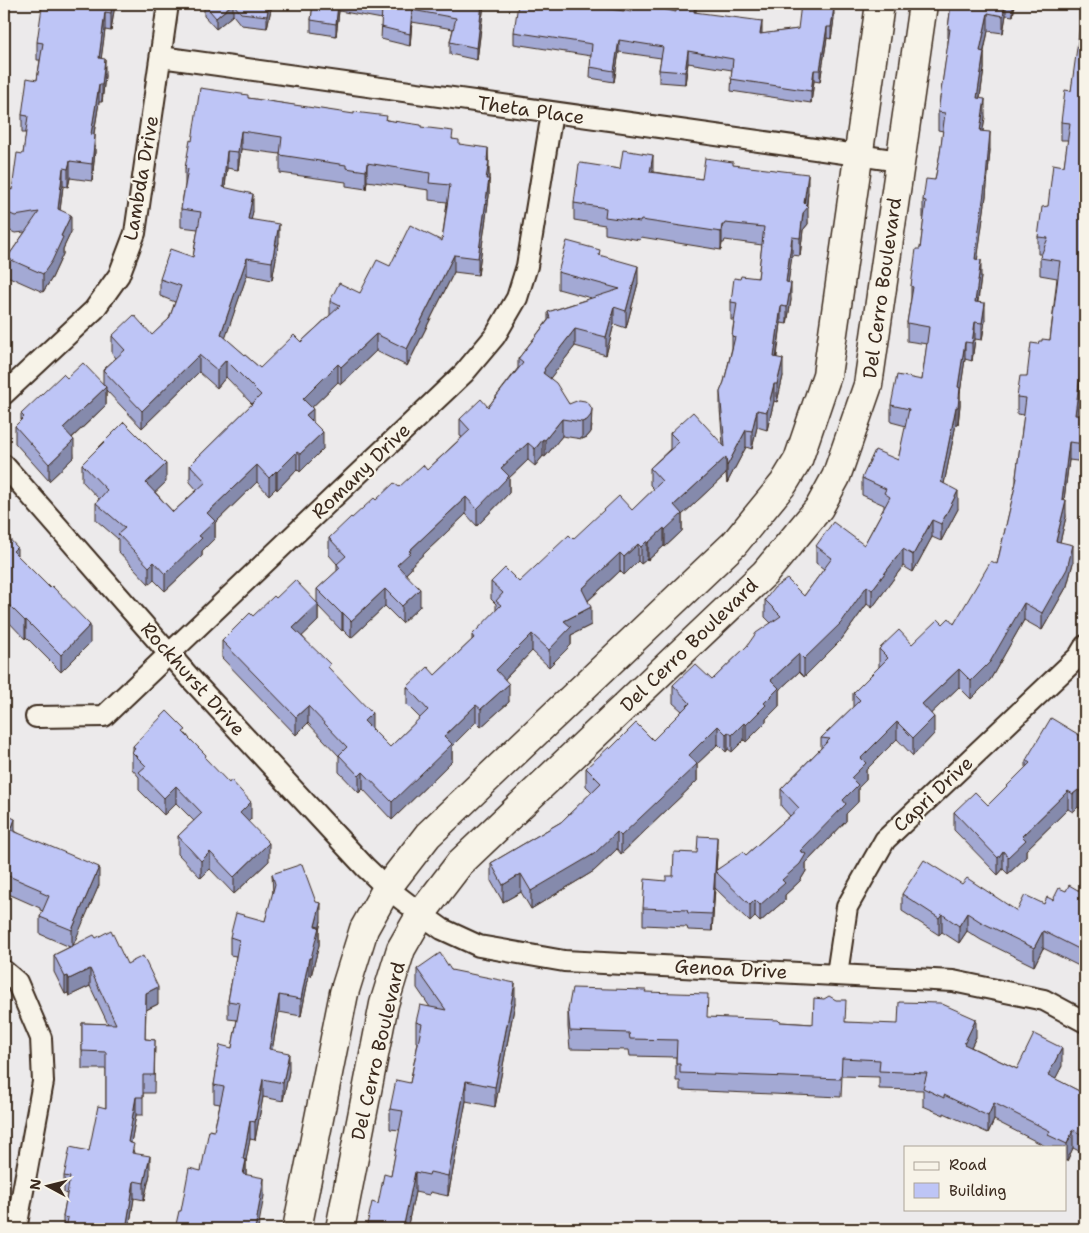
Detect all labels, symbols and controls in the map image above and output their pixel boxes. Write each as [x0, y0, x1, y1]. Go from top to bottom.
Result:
street label: Theta Place [476, 90, 586, 130]
street label: Lambda Drive [118, 113, 164, 243]
street label: Del Cerro Boulevard [857, 196, 907, 380]
street label: Romany Drive [306, 418, 416, 524]
street label: Del Cerro Boulevard [615, 573, 763, 717]
street label: Rockhurst Drive [135, 617, 251, 741]
street label: Capri Drive [888, 751, 978, 837]
street label: Genoa Drive [674, 954, 788, 984]
street label: Del Cerro Boulevard [345, 959, 411, 1143]
legend [904, 1146, 1066, 1210]
text: Road [949, 1155, 987, 1175]
north arrow [22, 1160, 72, 1210]
text: N [25, 1178, 45, 1191]
text: Building [949, 1181, 1006, 1201]

